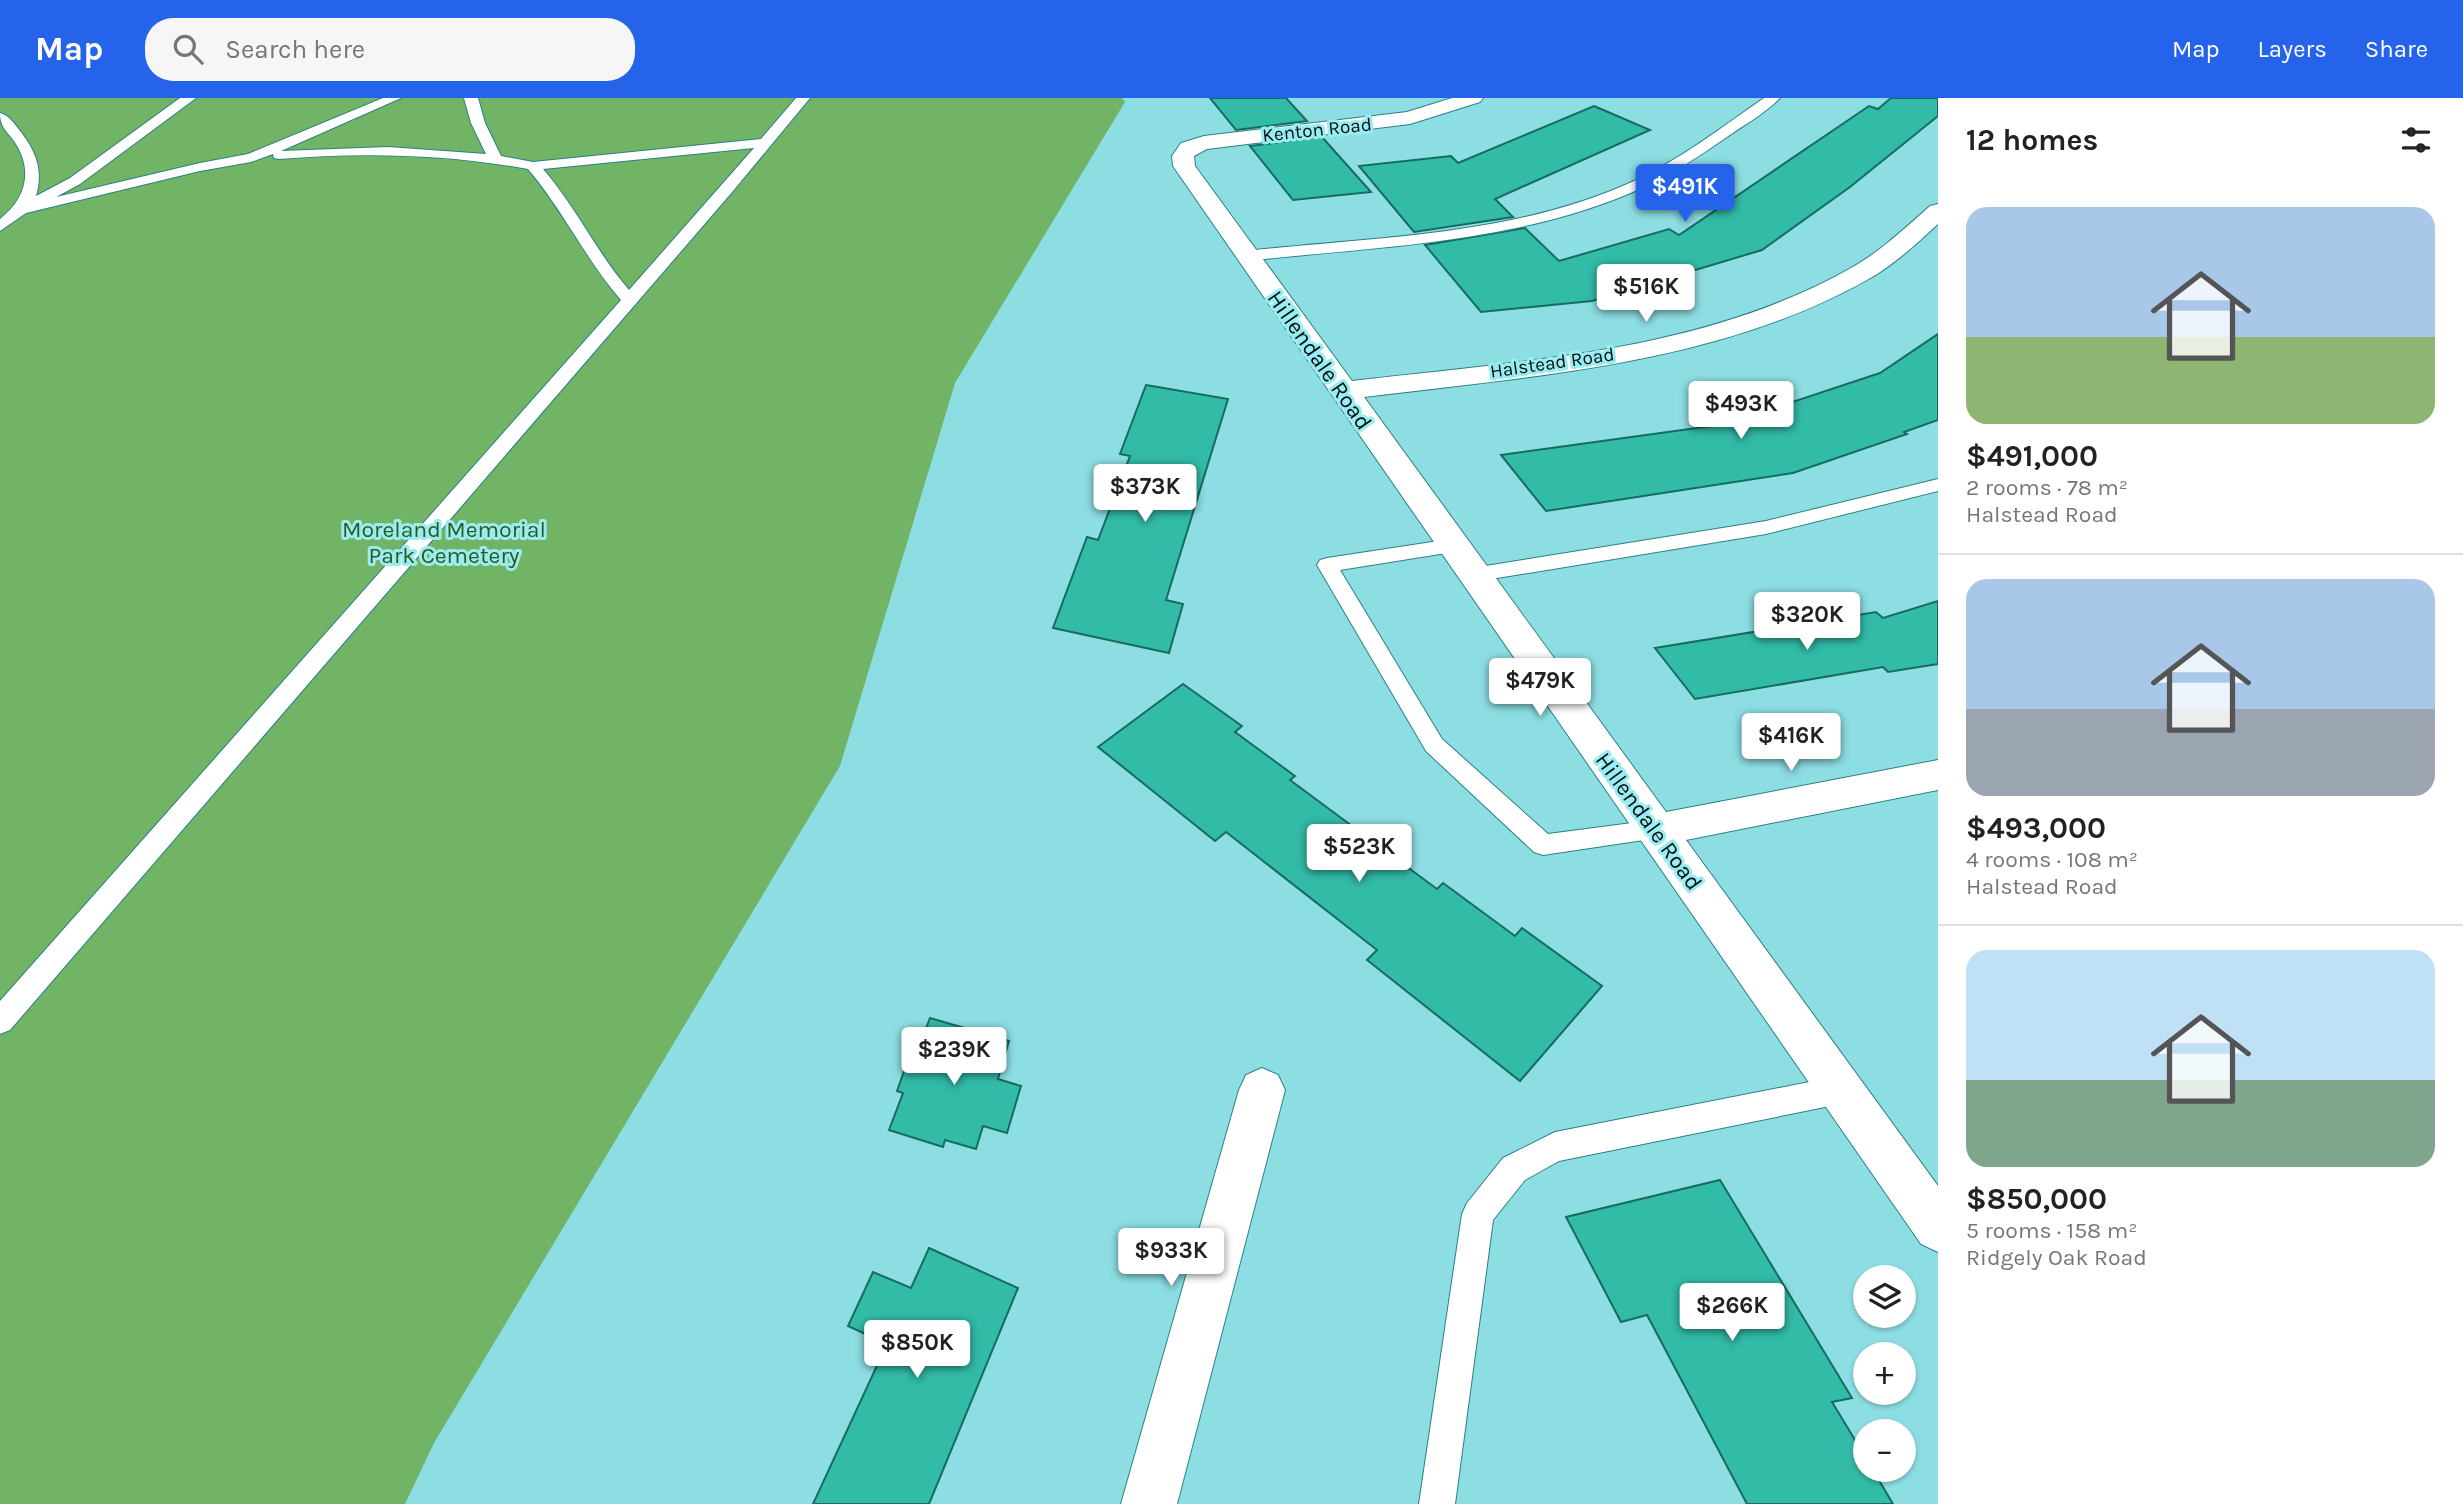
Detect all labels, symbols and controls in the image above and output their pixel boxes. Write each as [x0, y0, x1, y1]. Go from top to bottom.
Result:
search box [145, 18, 635, 81]
text: Map [35, 30, 103, 68]
icon: search [169, 30, 207, 68]
text: Search here [225, 34, 365, 65]
text: Map [2172, 35, 2220, 63]
text: Layers [2258, 35, 2327, 63]
text: Share [2365, 35, 2428, 63]
street label: Kenton Road [1261, 113, 1373, 147]
icon: filters [2397, 121, 2435, 159]
text: 12 homes [1966, 122, 2098, 158]
pin: $491K [1636, 164, 1734, 224]
text: $491K [1652, 173, 1718, 200]
icon: home [2138, 253, 2264, 379]
pin: $516K [1597, 264, 1695, 324]
text: $516K [1613, 273, 1679, 300]
street label: Hillendale Road [1262, 285, 1378, 435]
street label: Halstead Road [1489, 343, 1616, 383]
pin: $493K [1692, 382, 1790, 441]
text: $493K [1705, 390, 1777, 417]
text: $491,000 [1966, 438, 2098, 474]
pin: $373K [1096, 464, 1194, 524]
text: $373K [1110, 473, 1180, 500]
text: 2 rooms · 78 m² [1966, 474, 2128, 501]
text: Halstead Road [1966, 501, 2118, 528]
park label: Moreland Memorial Park Cemetery [342, 516, 546, 569]
pin: $320K [1758, 592, 1856, 652]
text: $320K [1770, 601, 1844, 628]
icon: home [2138, 625, 2264, 751]
pin: $479K [1491, 658, 1589, 718]
text: $479K [1505, 667, 1575, 694]
pin: $416K [1742, 714, 1840, 773]
text: $416K [1758, 722, 1824, 749]
street label: Hillendale Road [1590, 747, 1708, 895]
text: $493,000 [1966, 810, 2106, 846]
pin: $523K [1310, 824, 1408, 884]
text: $523K [1323, 833, 1395, 860]
text: 4 rooms · 108 m² [1966, 846, 2138, 873]
text: Halstead Road [1966, 873, 2118, 900]
icon: home [2138, 996, 2264, 1122]
pin: $239K [905, 1028, 1003, 1087]
text: $239K [917, 1036, 991, 1063]
text: $850,000 [1966, 1181, 2107, 1217]
text: 5 rooms · 158 m² [1966, 1217, 2137, 1244]
pin: $933K [1122, 1228, 1220, 1288]
text: $933K [1134, 1237, 1208, 1264]
text: Ridgely Oak Road [1966, 1244, 2147, 1271]
map controls [1853, 1265, 1916, 1482]
button: layers [1853, 1265, 1916, 1328]
pin: $266K [1683, 1284, 1781, 1343]
text: $266K [1696, 1292, 1768, 1319]
pin: $850K [868, 1320, 966, 1380]
text: $850K [880, 1329, 954, 1356]
button: + [1853, 1342, 1916, 1405]
button: − [1853, 1419, 1916, 1482]

